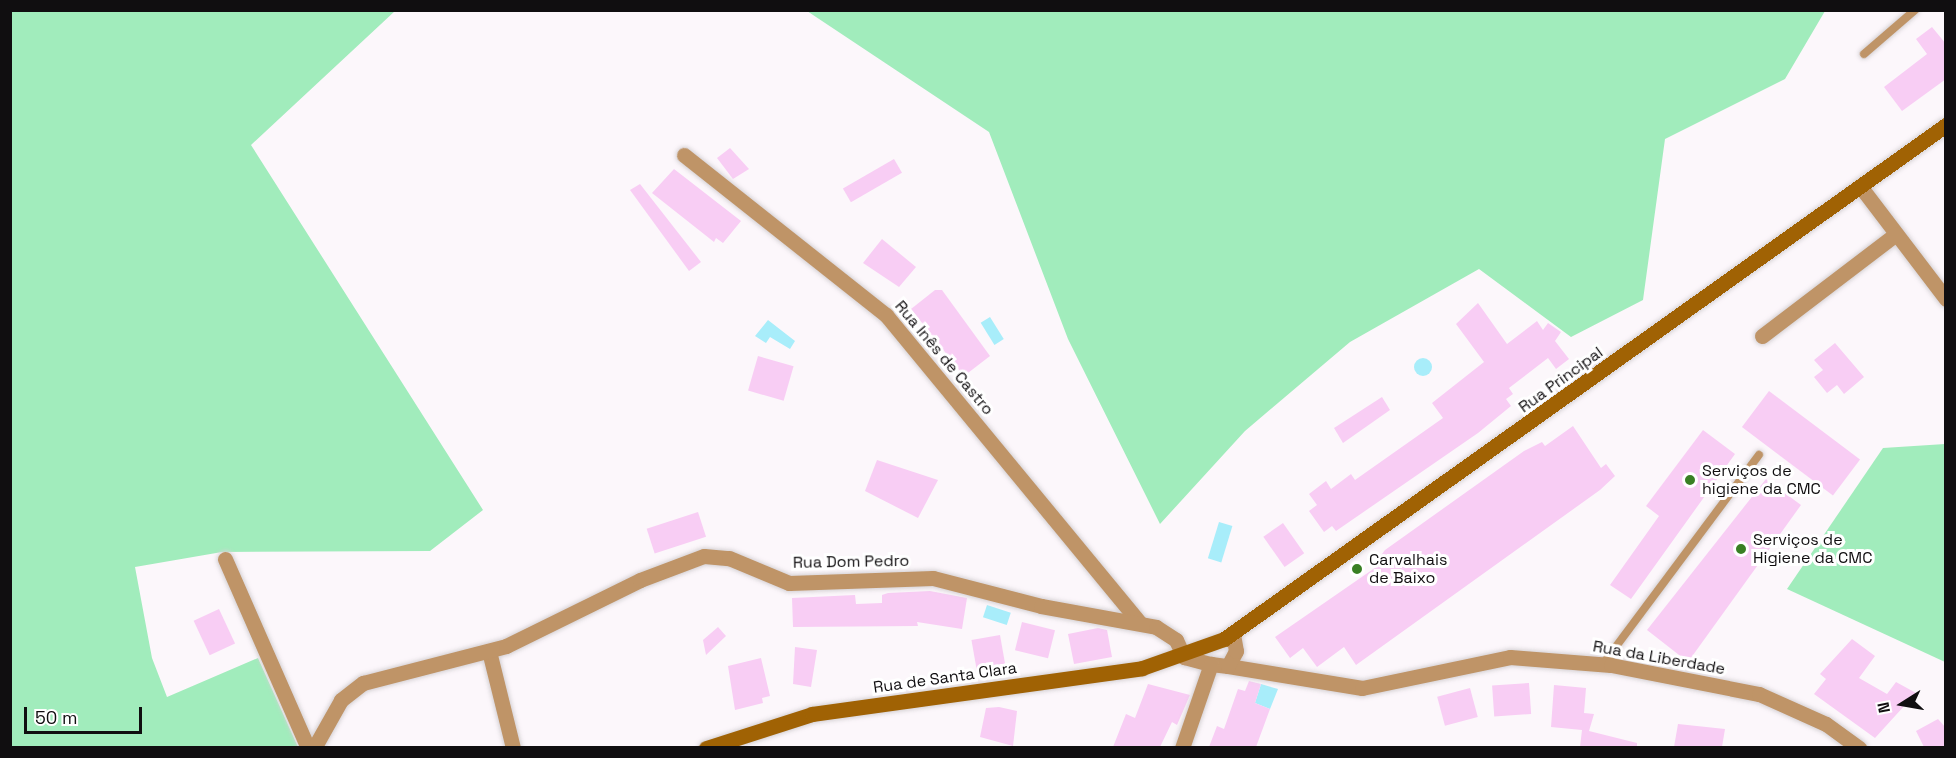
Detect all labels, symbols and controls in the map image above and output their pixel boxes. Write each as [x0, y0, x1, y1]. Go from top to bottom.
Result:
street label: Rua Inês de Castro [891, 297, 997, 419]
street label: Rua Principal [1515, 343, 1607, 417]
place label: Serviços de higiene da CMC [1702, 461, 1821, 499]
marker: Serviços de higiene da CMC [1683, 473, 1697, 487]
place label: Serviços de Higiene da CMC [1753, 530, 1872, 568]
marker: Serviços de Higiene da CMC [1734, 542, 1748, 556]
place label: Carvalhais de Baixo [1369, 550, 1447, 588]
street label: Rua Dom Pedro [793, 551, 909, 573]
marker: Carvalhais de Baixo [1350, 562, 1364, 576]
street label: Rua da Liberdade [1591, 637, 1727, 679]
street label: Rua de Santa Clara [872, 658, 1018, 698]
north arrow [1872, 674, 1932, 734]
scale bar [27, 695, 146, 733]
text: N [1873, 700, 1895, 715]
text: 50 m [35, 706, 77, 729]

